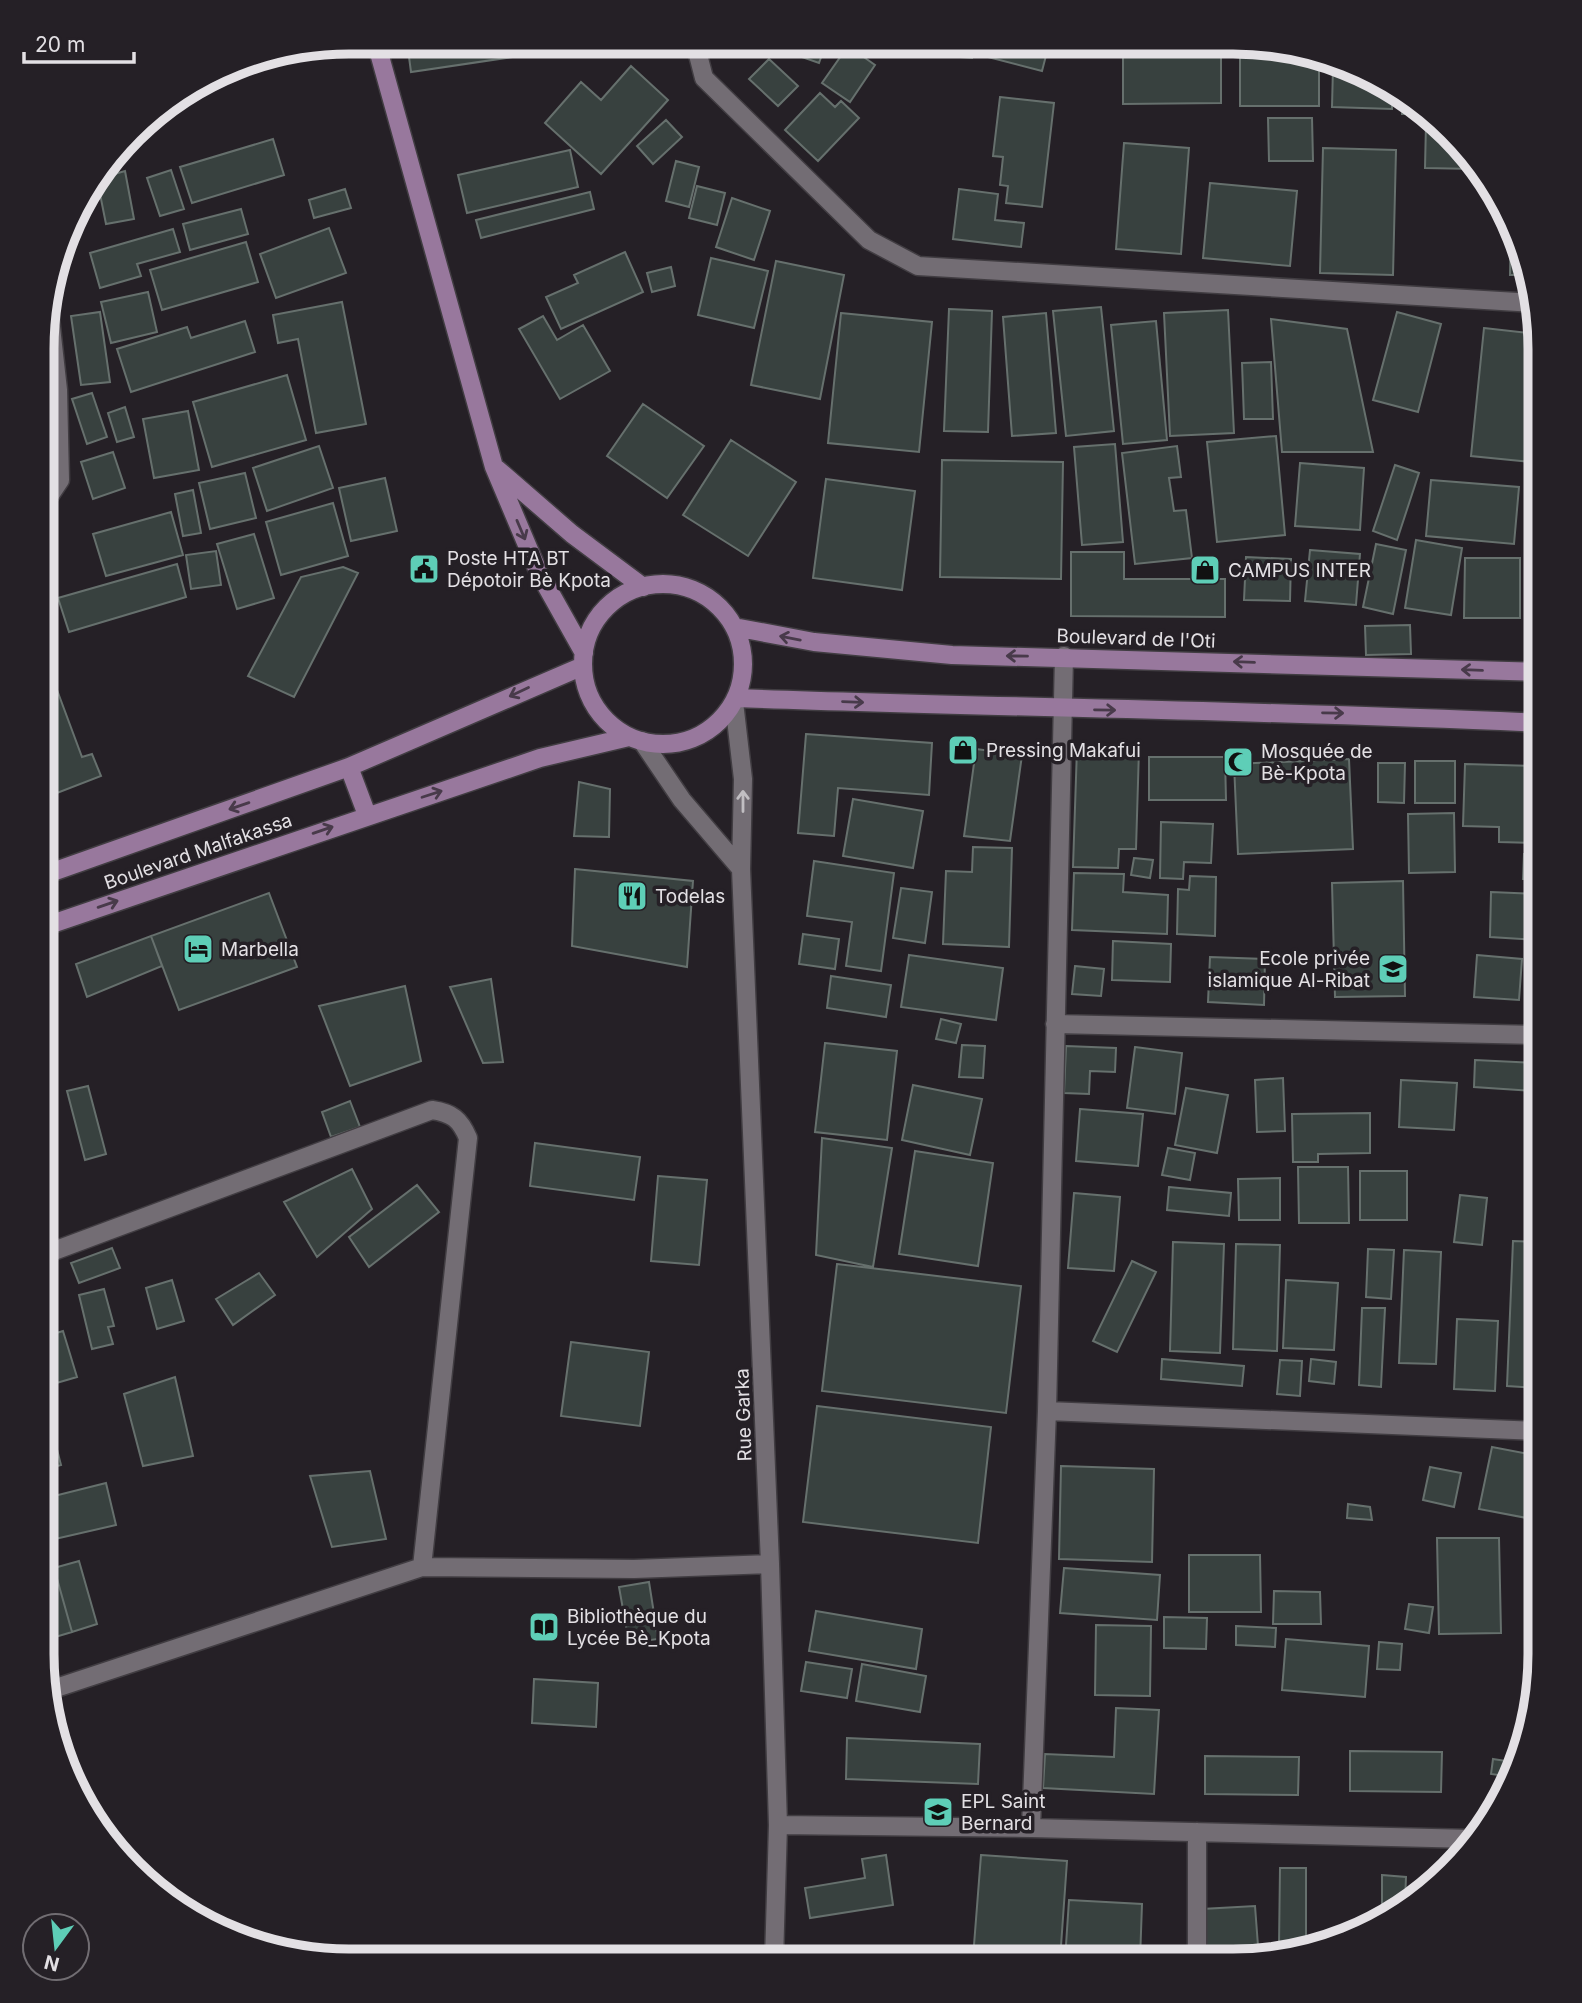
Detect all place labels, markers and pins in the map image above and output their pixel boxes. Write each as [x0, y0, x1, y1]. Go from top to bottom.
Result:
place label: Poste HTA BT Dépotoir Bè Kpota [447, 547, 611, 592]
public building icon: Poste HTA BT Dépotoir Bè Kpota [407, 552, 441, 586]
shop icon: CAMPUS INTER [1188, 553, 1222, 587]
place label: CAMPUS INTER [1228, 559, 1371, 582]
shop icon: Pressing Makafui [946, 733, 980, 767]
place label: Pressing Makafui [986, 739, 1141, 762]
place label: Mosquée de Bè-Kpota [1261, 740, 1373, 785]
mosque icon: Mosquée de Bè-Kpota [1221, 745, 1255, 779]
restaurant icon: Todelas [615, 879, 649, 913]
place label: Todelas [655, 885, 725, 908]
hotel icon: Marbella [181, 932, 215, 966]
place label: Marbella [221, 938, 299, 961]
place label: Ecole privée islamique Al-Ribat [1208, 947, 1370, 992]
school or university icon: Ecole privée islamique Al-Ribat [1376, 952, 1410, 986]
place label: Bibliothèque du Lycée Bè_Kpota [567, 1605, 711, 1650]
library icon: Bibliothèque du Lycée Bè_Kpota [527, 1610, 561, 1644]
place label: EPL Saint Bernard [961, 1790, 1046, 1835]
school or university icon: EPL Saint Bernard [921, 1795, 955, 1829]

